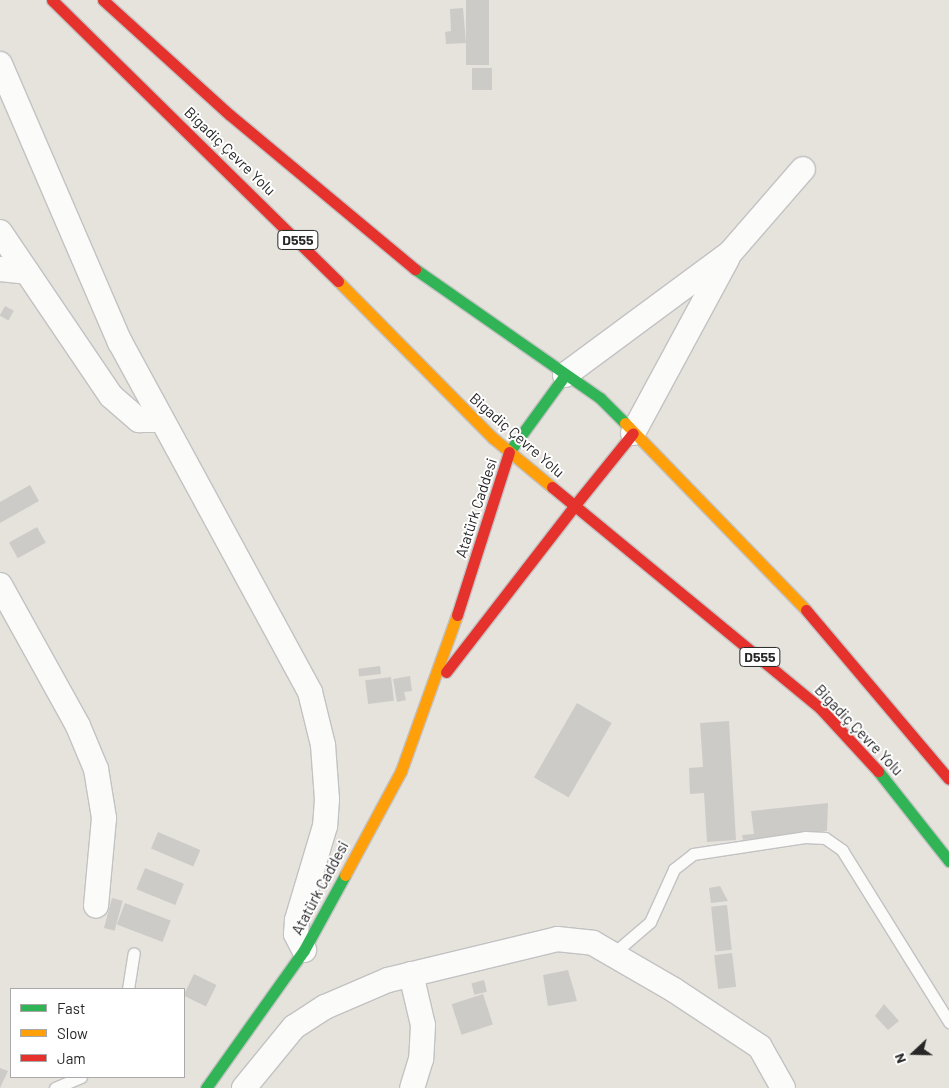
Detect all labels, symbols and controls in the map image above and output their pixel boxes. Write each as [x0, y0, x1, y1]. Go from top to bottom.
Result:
street label: Bigadiç Çevre Yolu [181, 103, 279, 199]
road number: D555 [277, 228, 319, 252]
street label: Bigadiç Çevre Yolu [466, 389, 568, 481]
street label: Atatürk Caddesi [451, 456, 501, 560]
road number: D555 [739, 646, 781, 669]
street label: Bigadiç Çevre Yolu [811, 681, 907, 779]
street label: Atatürk Caddesi [288, 838, 352, 938]
legend [10, 988, 185, 1078]
text: Fast [57, 999, 85, 1017]
text: Slow [57, 1024, 88, 1042]
north arrow [889, 1028, 939, 1078]
text: Jam [57, 1049, 86, 1067]
text: N [890, 1051, 909, 1066]

